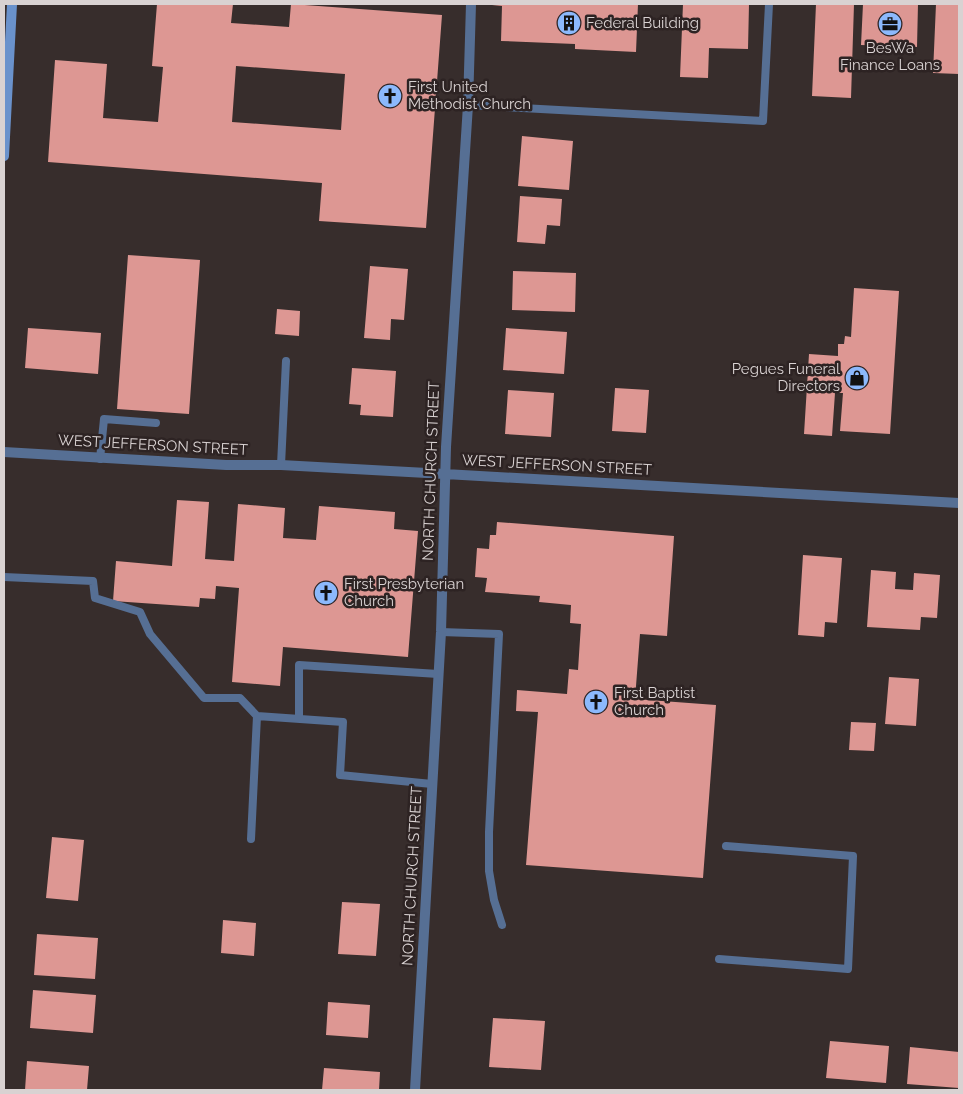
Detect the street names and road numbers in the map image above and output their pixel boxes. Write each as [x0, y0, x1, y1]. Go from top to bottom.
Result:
street label: NORTH CHURCH STREET [419, 381, 443, 561]
street label: WEST JEFFERSON STREET [58, 431, 248, 459]
street label: WEST JEFFERSON STREET [462, 451, 652, 479]
street label: NORTH CHURCH STREET [398, 786, 426, 966]

